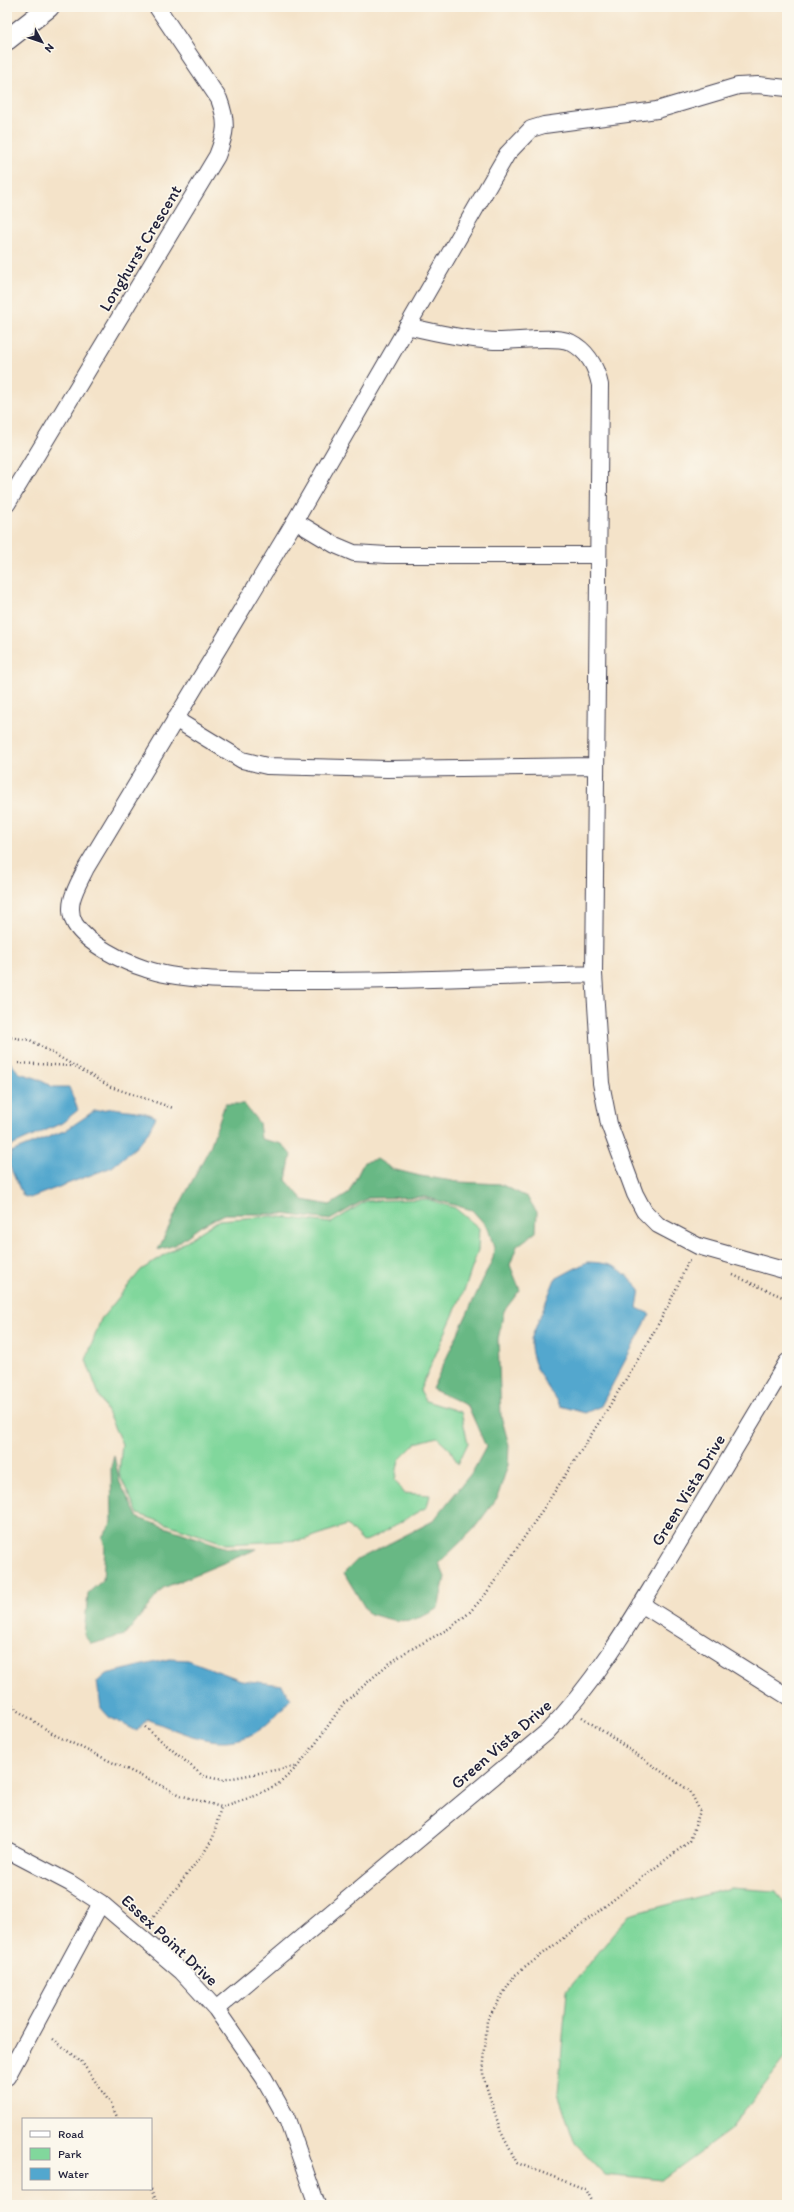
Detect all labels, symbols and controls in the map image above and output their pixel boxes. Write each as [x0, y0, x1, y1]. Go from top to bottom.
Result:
north arrow [22, 22, 62, 62]
text: N [42, 41, 57, 55]
street label: Longhurst Crescent [94, 181, 186, 315]
street label: Green Vista Drive [647, 1431, 729, 1549]
street label: Green Vista Drive [447, 1695, 555, 1793]
street label: Essex Point Drive [117, 1890, 223, 1990]
legend [22, 2118, 152, 2190]
text: Road [58, 2127, 84, 2141]
text: Park [58, 2147, 82, 2161]
text: Water [58, 2167, 89, 2181]

